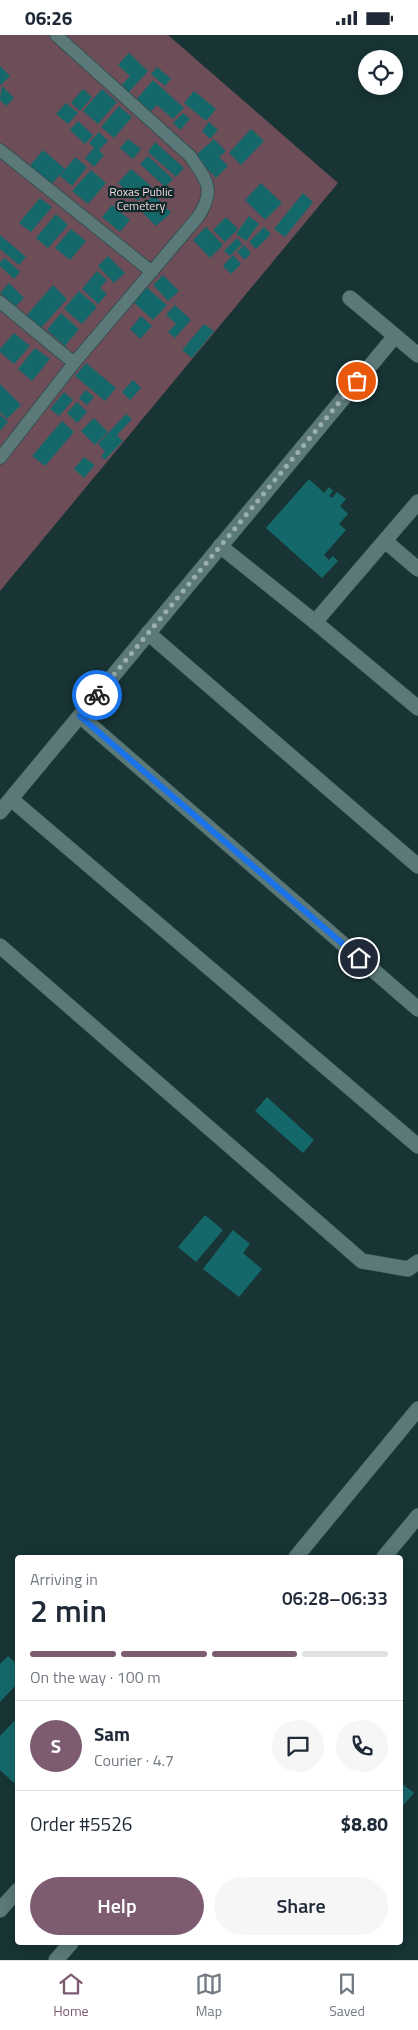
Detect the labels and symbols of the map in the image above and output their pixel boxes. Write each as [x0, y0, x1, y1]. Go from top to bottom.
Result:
park label: Roxas Public Cemetery [109, 182, 173, 215]
pin [336, 360, 378, 402]
courier [72, 670, 122, 720]
pin [338, 937, 380, 979]

